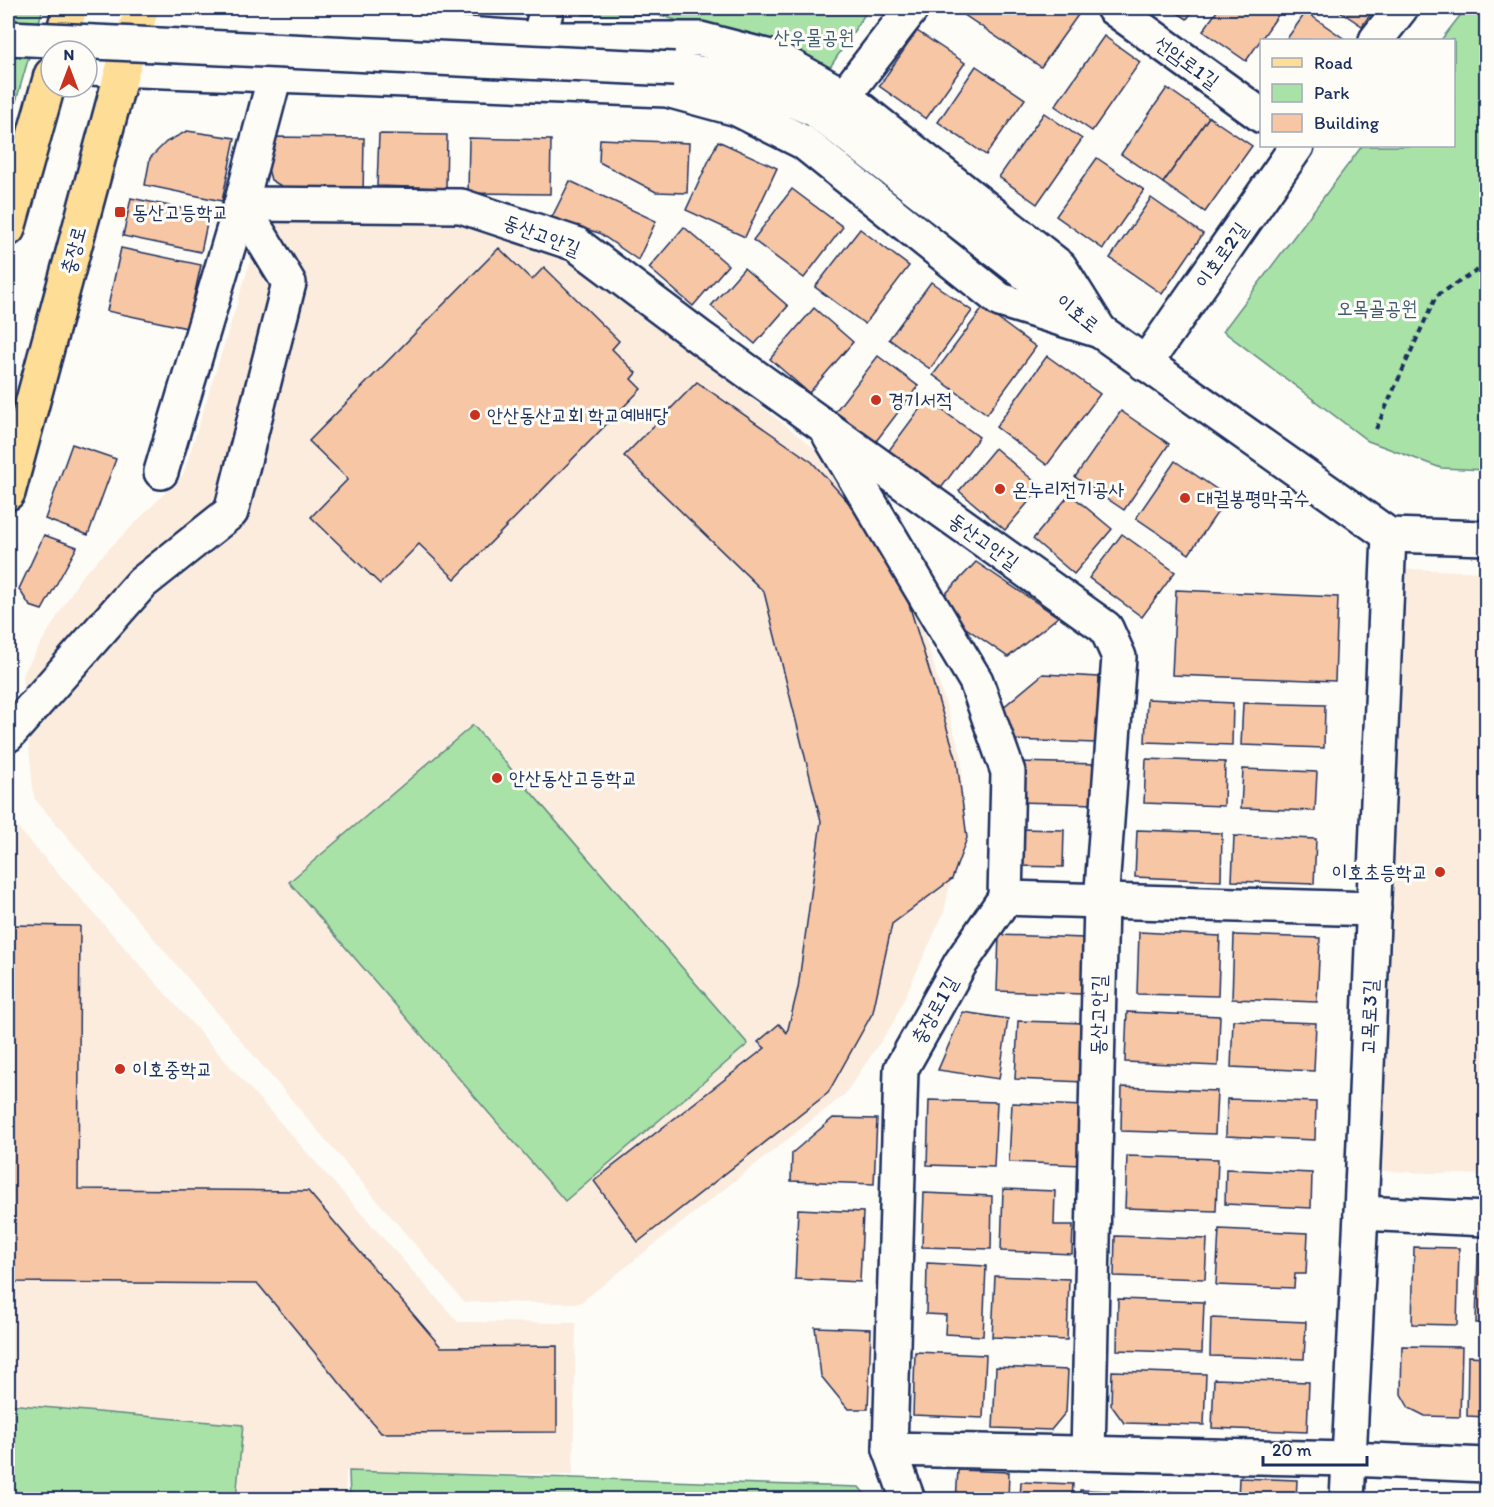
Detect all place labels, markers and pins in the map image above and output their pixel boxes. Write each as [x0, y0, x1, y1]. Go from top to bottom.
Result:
place label: 동산고등학교 [132, 200, 229, 224]
marker: 동산고등학교 [113, 205, 127, 219]
place label: 경기서적 [888, 388, 952, 412]
marker: 경기서적 [869, 393, 883, 407]
place label: 안산동산교회 학교예배당 [487, 403, 669, 427]
marker: 안산동산교회 학교예배당 [468, 408, 482, 422]
place label: 온누리전기공사 [1012, 477, 1125, 501]
marker: 온누리전기공사 [993, 482, 1007, 496]
place label: 대궐봉평막국수 [1197, 486, 1310, 510]
marker: 대궐봉평막국수 [1178, 491, 1192, 505]
place label: 안산동산고등학교 [509, 766, 638, 790]
marker: 안산동산고등학교 [490, 771, 504, 785]
place label: 이호초등학교 [1331, 860, 1428, 884]
marker: 이호초등학교 [1433, 865, 1447, 879]
place label: 이호중학교 [132, 1057, 212, 1081]
marker: 이호중학교 [113, 1062, 127, 1076]

